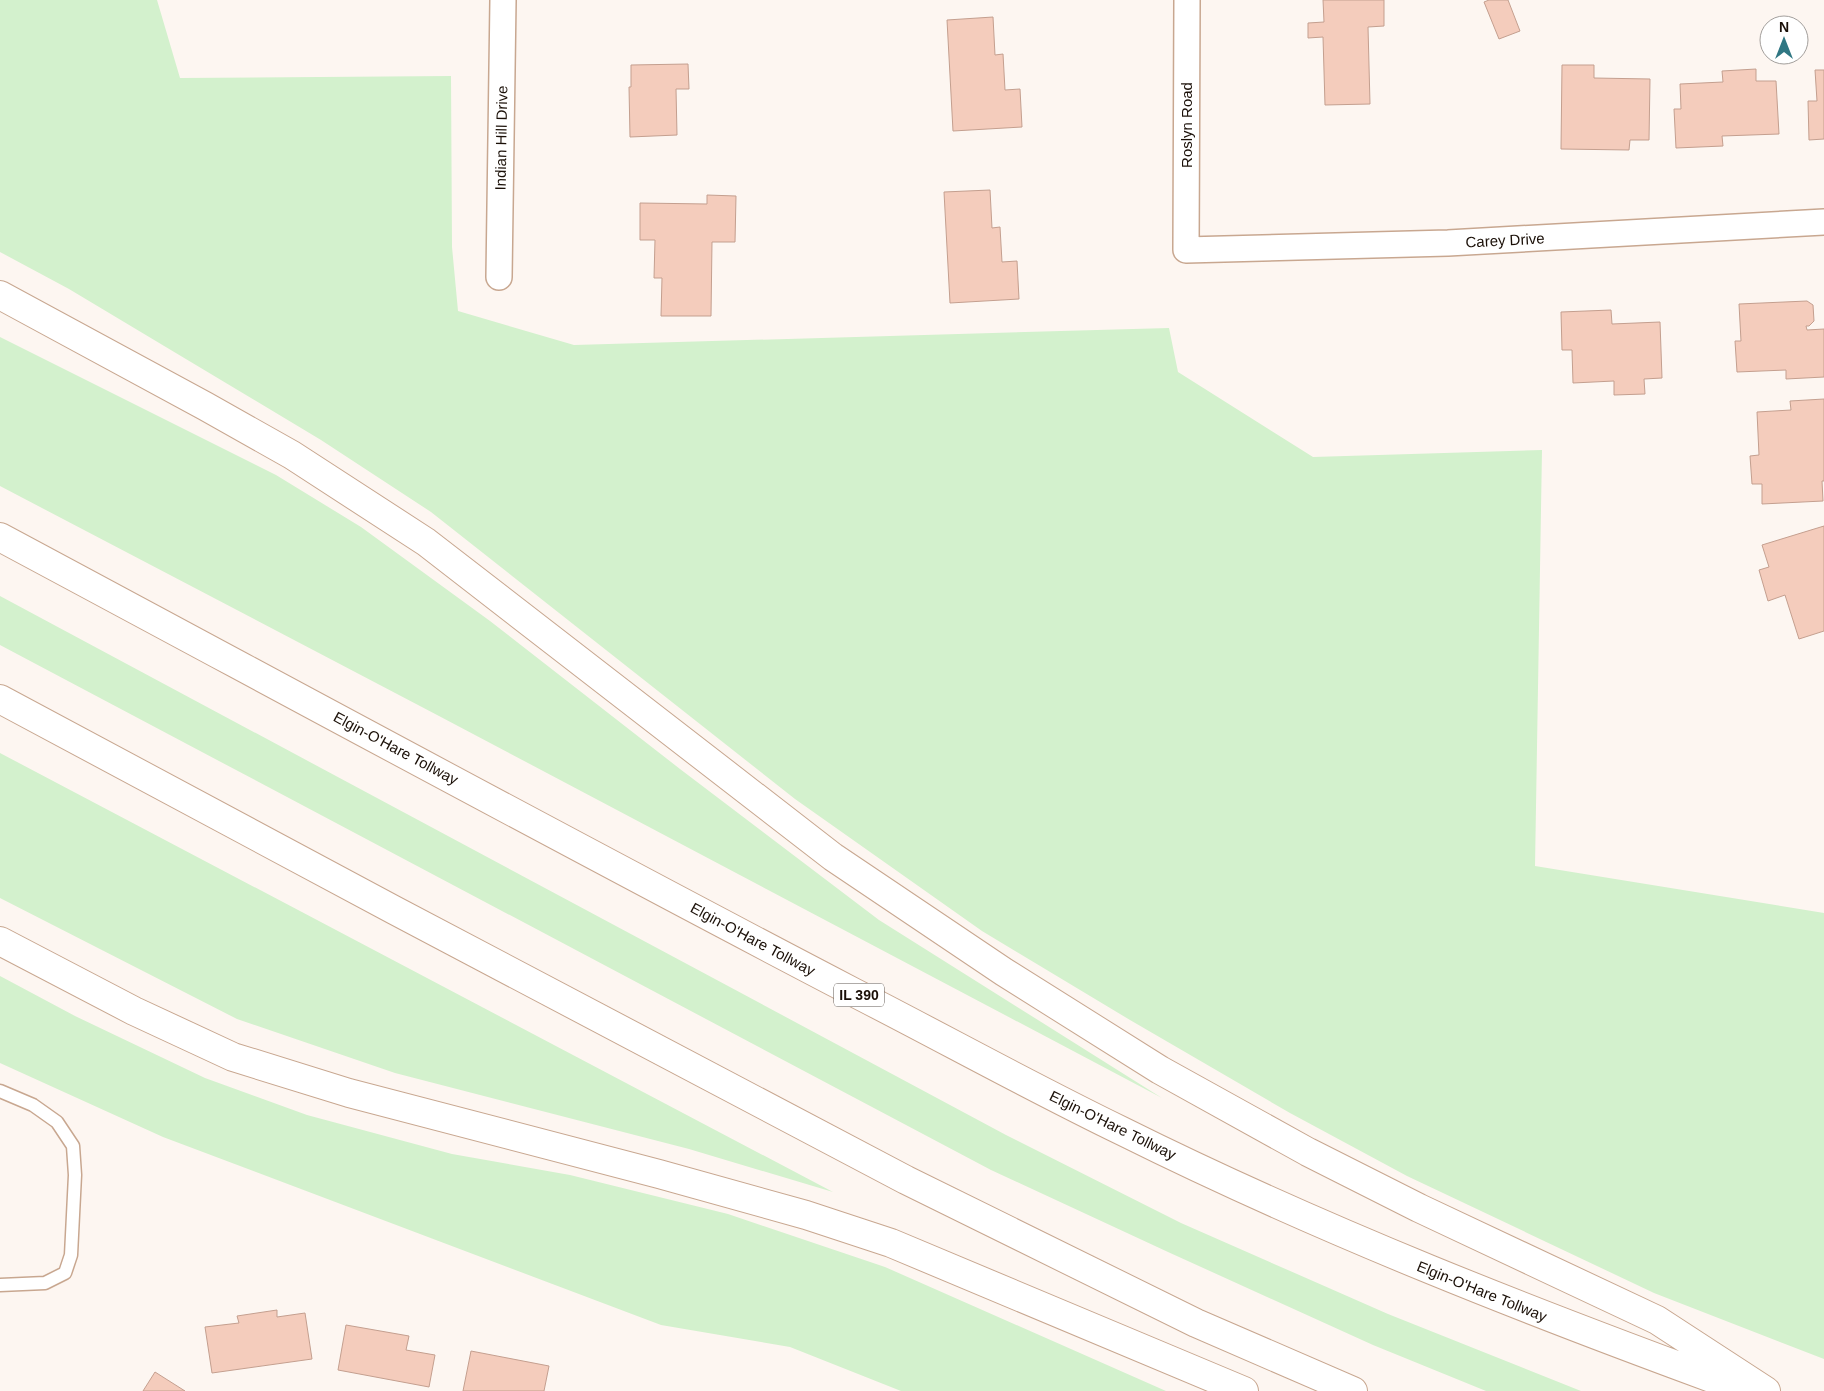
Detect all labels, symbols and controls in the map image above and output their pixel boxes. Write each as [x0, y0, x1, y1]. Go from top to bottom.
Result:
north arrow [1759, 15, 1809, 65]
text: N [1779, 19, 1789, 35]
street label: Roslyn Road [1178, 82, 1195, 168]
street label: Indian Hill Drive [492, 85, 510, 191]
street label: Carey Drive [1465, 229, 1545, 251]
street label: Elgin-O'Hare Tollway [331, 708, 462, 788]
street label: Elgin-O'Hare Tollway [688, 899, 819, 979]
road number: IL 390 [834, 984, 884, 1006]
street label: Elgin-O'Hare Tollway [1047, 1087, 1179, 1163]
street label: Elgin-O'Hare Tollway [1415, 1257, 1550, 1325]

